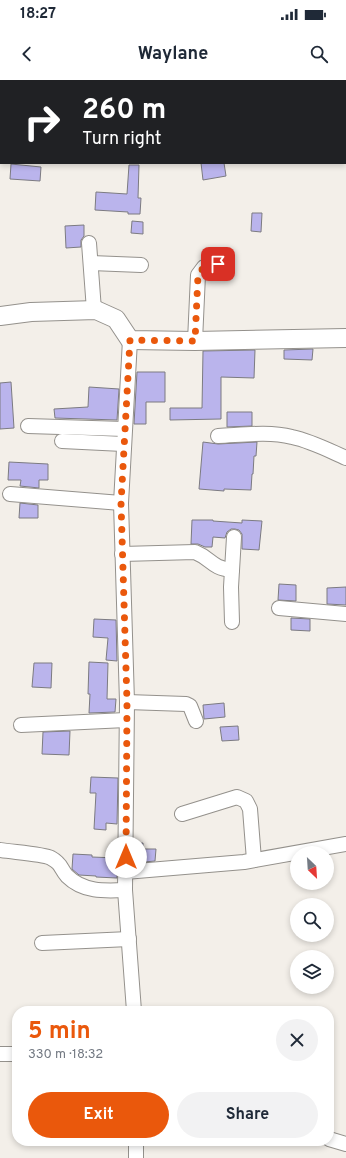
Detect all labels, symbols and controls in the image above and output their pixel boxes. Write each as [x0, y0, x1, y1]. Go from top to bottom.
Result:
text: 18:27 [20, 5, 56, 24]
icon: back [16, 43, 38, 65]
text: Waylane [138, 43, 208, 66]
icon: search [308, 43, 330, 65]
text: 260 m [82, 93, 166, 129]
icon: right [16, 96, 68, 148]
text: Turn right [82, 128, 162, 151]
pin [201, 247, 235, 281]
icon: arrive [207, 253, 229, 275]
position arrow [105, 836, 147, 878]
north arrow [290, 846, 334, 890]
map controls [290, 846, 334, 994]
button: search [290, 898, 334, 942]
button: layers [290, 950, 334, 994]
text: 5 min [28, 1017, 91, 1047]
button: close [276, 1019, 318, 1061]
text: 330 m · 18:32 [28, 1047, 103, 1063]
button: Exit [28, 1092, 169, 1138]
button: Share [177, 1092, 318, 1138]

